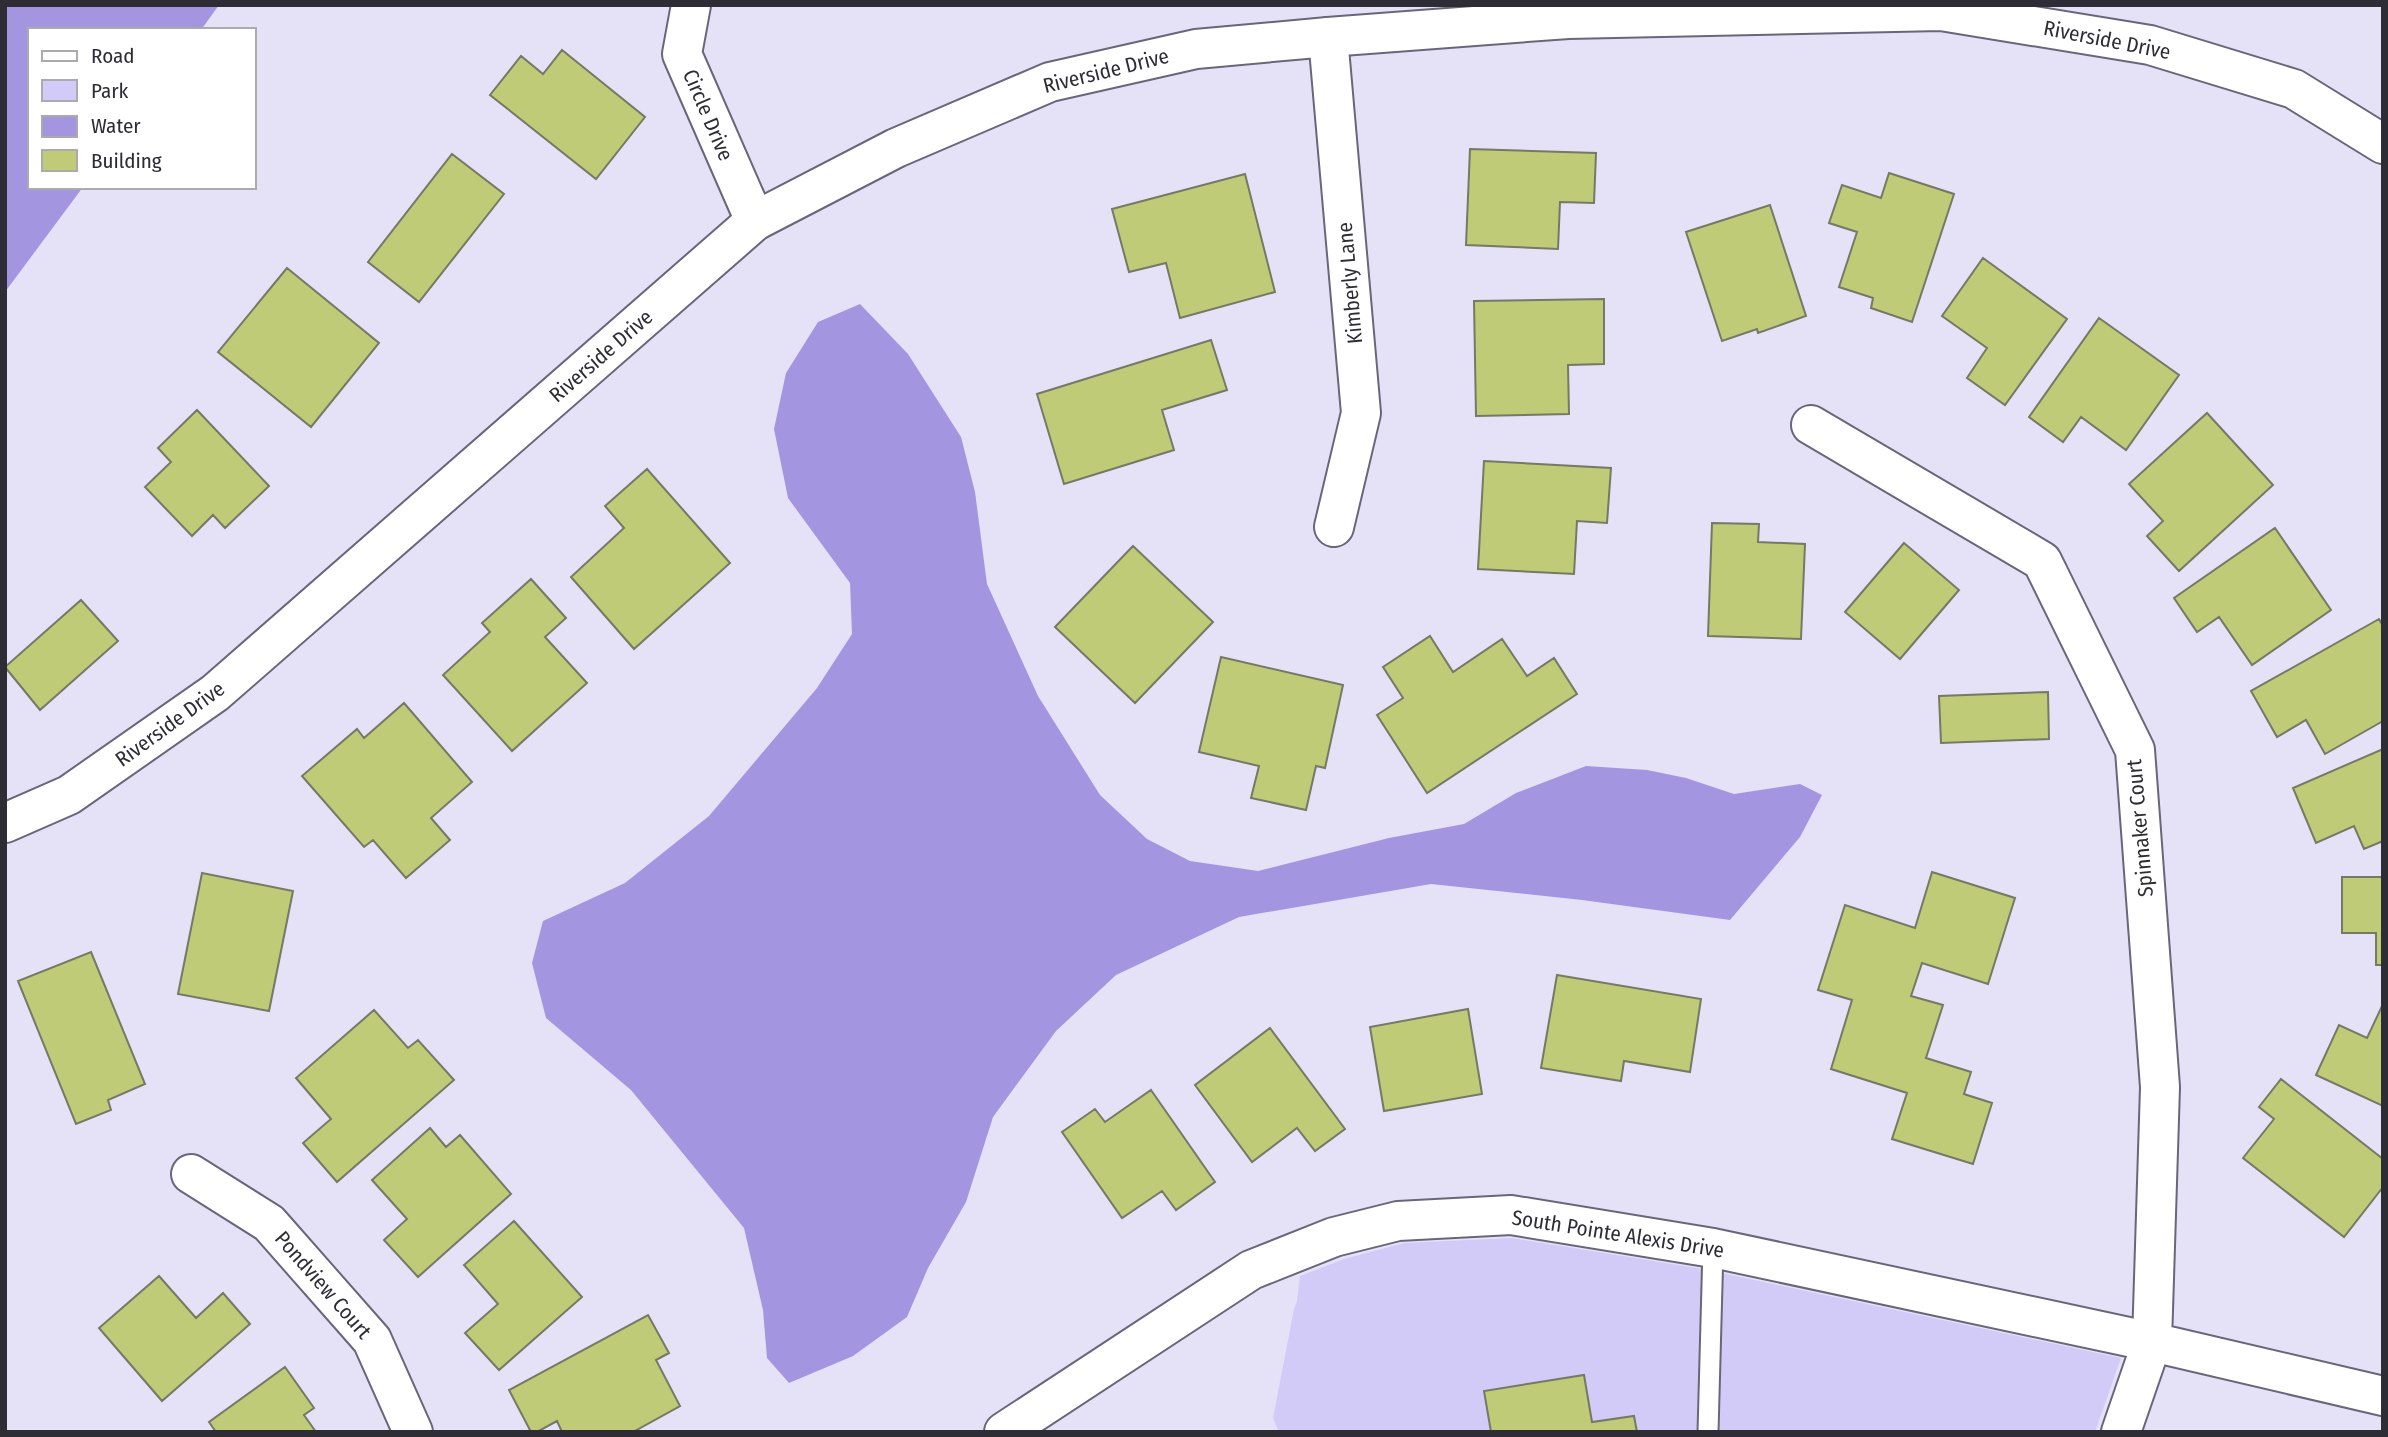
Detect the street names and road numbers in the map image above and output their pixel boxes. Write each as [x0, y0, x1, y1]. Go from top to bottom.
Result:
street label: Riverside Drive [2041, 15, 2173, 65]
street label: Riverside Drive [1040, 43, 1172, 99]
street label: Circle Drive [677, 65, 739, 165]
street label: Kimberly Lane [1332, 221, 1368, 345]
street label: Riverside Drive [544, 304, 658, 408]
street label: Riverside Drive [110, 676, 230, 772]
street label: Spinnaker Court [2121, 758, 2159, 898]
street label: South Pointe Alexis Drive [1510, 1204, 1726, 1264]
street label: Pondview Court [269, 1226, 377, 1344]

